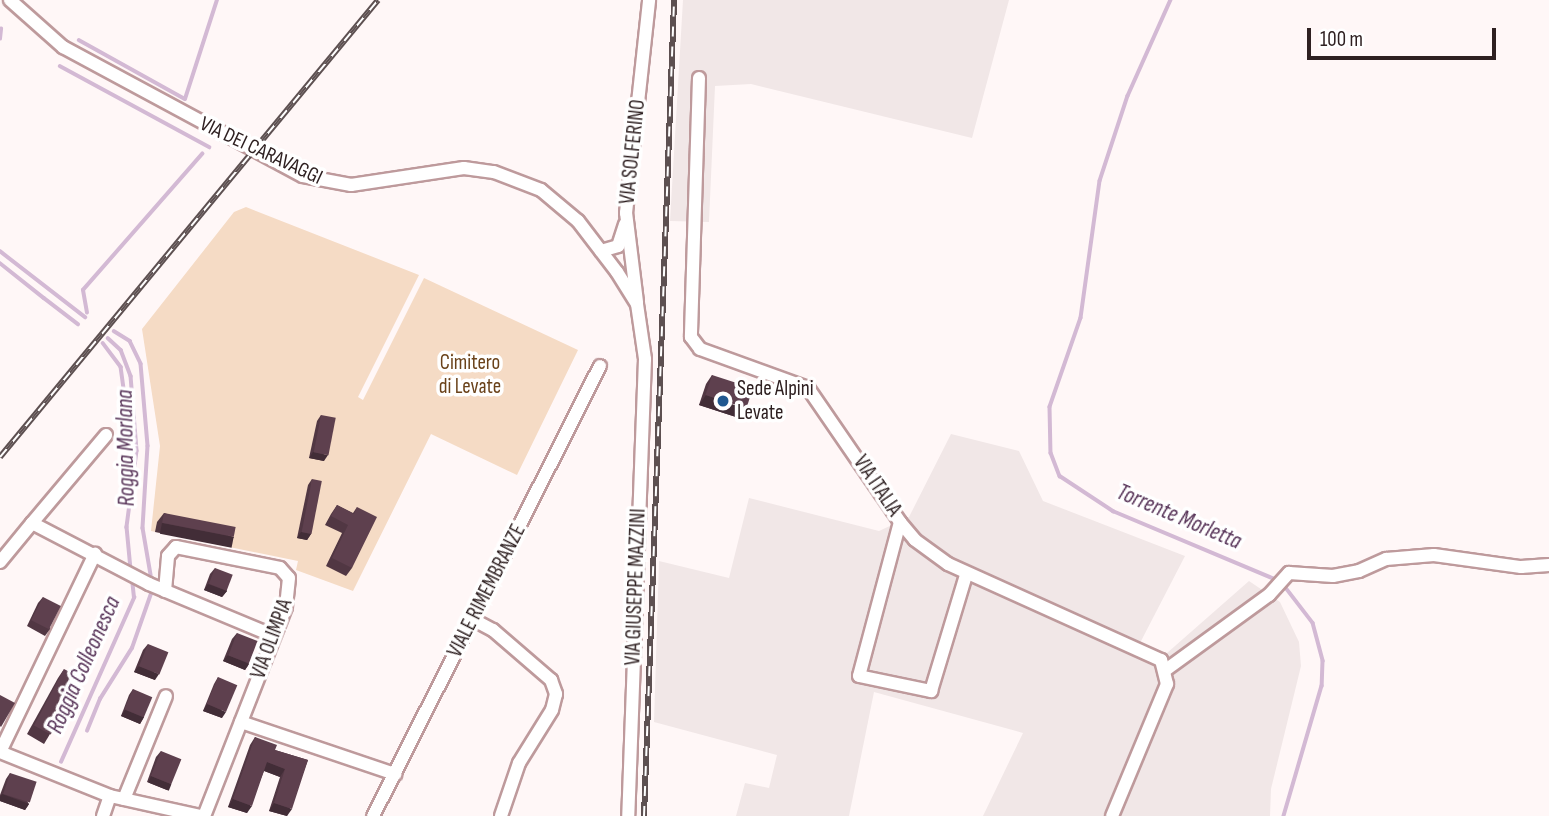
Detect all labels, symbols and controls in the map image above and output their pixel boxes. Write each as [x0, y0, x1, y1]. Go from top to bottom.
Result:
scale bar [1311, 14, 1500, 58]
text: 100 m [1320, 27, 1363, 52]
street label: VIA SOLFERINO [615, 98, 651, 206]
street label: VIA DEI CARAVAGGI [196, 112, 326, 190]
park label: Cimitero di Levate [439, 350, 501, 400]
place label: Sede Alpini Levate [737, 376, 814, 426]
water label: Roggia Morlana [111, 389, 141, 507]
marker: Sede Alpini Levate [715, 393, 731, 409]
street label: VIA ITALIA [848, 451, 906, 521]
water label: Torrente Morletta [1112, 478, 1246, 556]
street label: VIA GIUSEPPE MAZZINI [621, 508, 651, 666]
street label: VIALE RIMEMBRANZE [443, 520, 531, 662]
water label: Roggia Colleonesca [41, 592, 127, 738]
street label: VIA OLIMPIA [246, 596, 298, 682]

